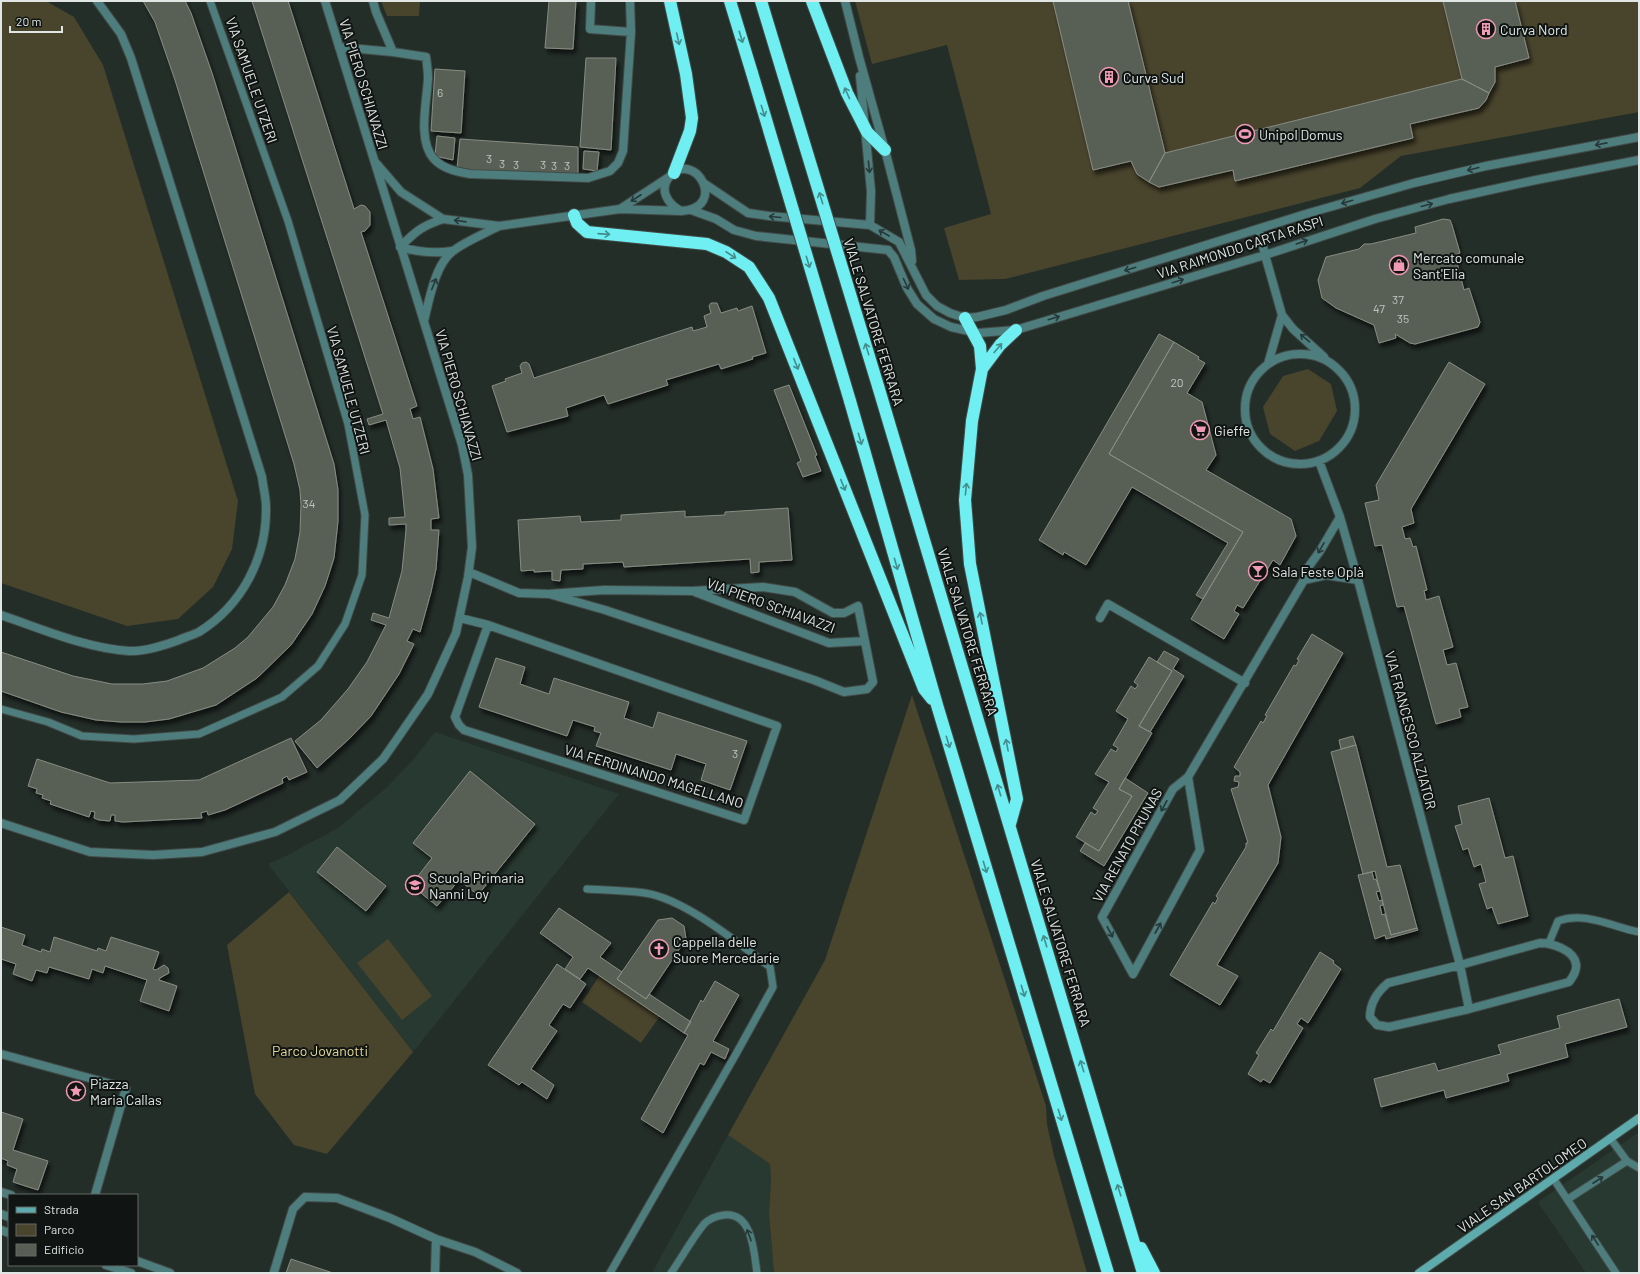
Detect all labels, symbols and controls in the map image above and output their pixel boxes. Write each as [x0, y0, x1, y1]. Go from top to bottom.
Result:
scale bar [10, 8, 62, 34]
text: 20 m [16, 14, 42, 28]
street label: VIA SAMUELE UTZERI [222, 15, 282, 145]
street label: VIA PIERO SCHIAVAZZI [336, 17, 392, 151]
building icon: Curva Nord [1475, 18, 1497, 40]
place label: Curva Nord [1500, 21, 1568, 38]
one-way arrow [738, 30, 745, 43]
one-way arrow [675, 32, 683, 45]
building icon: Curva Sud [1098, 66, 1120, 88]
place label: Curva Sud [1123, 69, 1184, 86]
house number: 6 [437, 85, 443, 99]
one-way arrow [843, 88, 851, 100]
one-way arrow [760, 104, 767, 117]
sports icon: Unipol Domus [1234, 123, 1256, 145]
place label: Unipol Domus [1259, 126, 1343, 143]
one-way arrow [1595, 140, 1608, 148]
house number: 3 [486, 151, 492, 165]
house number: 3 [499, 156, 505, 170]
house number: 3 [513, 157, 519, 171]
house number: 3 [540, 157, 546, 171]
house number: 3 [551, 158, 557, 172]
house number: 3 [564, 158, 570, 172]
one-way arrow [865, 160, 873, 173]
one-way arrow [1467, 166, 1480, 173]
one-way arrow [817, 191, 824, 204]
one-way arrow [631, 194, 642, 202]
one-way arrow [1341, 199, 1354, 206]
one-way arrow [1420, 201, 1433, 208]
street label: VIA RAIMONDO CARTA RASPI [1155, 212, 1325, 282]
one-way arrow [769, 213, 782, 220]
one-way arrow [454, 217, 467, 225]
one-way arrow [878, 229, 890, 237]
one-way arrow [597, 230, 610, 237]
street label: VIALE SALVATORE FERRARA [840, 236, 908, 408]
one-way arrow [1296, 238, 1309, 245]
place label: Mercato comunale Sant'Elia [1413, 249, 1525, 282]
one-way arrow [725, 251, 736, 259]
shop icon: Mercato comunale Sant'Elia [1388, 254, 1410, 276]
one-way arrow [805, 255, 812, 268]
one-way arrow [1124, 266, 1136, 274]
one-way arrow [1171, 277, 1184, 284]
one-way arrow [903, 278, 910, 290]
one-way arrow [430, 279, 438, 291]
house number: 37 [1392, 292, 1404, 306]
house number: 47 [1373, 301, 1385, 315]
house number: 35 [1397, 311, 1409, 325]
one-way arrow [1047, 314, 1059, 322]
street label: VIA SAMUELE UTZERI [324, 324, 374, 456]
street label: VIA PIERO SCHIAVAZZI [432, 327, 486, 463]
one-way arrow [1299, 334, 1310, 343]
one-way arrow [863, 343, 870, 356]
one-way arrow [993, 343, 1002, 354]
one-way arrow [792, 358, 800, 370]
house number: 20 [1170, 375, 1184, 389]
supermarket icon: Gieffe [1189, 419, 1211, 441]
place label: Gieffe [1214, 422, 1250, 439]
one-way arrow [857, 432, 864, 445]
one-way arrow [840, 479, 848, 491]
one-way arrow [962, 483, 970, 496]
house number: 34 [303, 496, 315, 510]
one-way arrow [1317, 542, 1325, 554]
street label: VIALE SALVATORE FERRARA [934, 546, 1002, 718]
one-way arrow [893, 557, 900, 570]
bar icon: Sala Feste Oplà [1247, 560, 1269, 582]
place label: Sala Feste Oplà [1272, 563, 1364, 580]
street label: VIA PIERO SCHIAVAZZI [704, 574, 838, 636]
one-way arrow [977, 612, 985, 625]
street label: VIA FRANCESCO ALZIATOR [1382, 649, 1440, 811]
one-way arrow [945, 735, 952, 748]
one-way arrow [1002, 739, 1010, 752]
street label: VIA FERDINANDO MAGELLANO [562, 741, 746, 811]
house number: 3 [732, 746, 738, 760]
one-way arrow [995, 784, 1002, 797]
street label: VIA RENATO PRUNAS [1089, 785, 1165, 905]
one-way arrow [1159, 800, 1167, 812]
street label: VIALE SALVATORE FERRARA [1027, 857, 1095, 1029]
one-way arrow [982, 860, 989, 873]
place label: Scuola Primaria Nanni Loy [429, 869, 524, 902]
school or university icon: Scuola Primaria Nanni Loy [404, 874, 426, 896]
one-way arrow [1155, 922, 1162, 934]
one-way arrow [1107, 926, 1114, 938]
place label: Cappella delle Suore Mercedarie [673, 933, 780, 966]
one-way arrow [1041, 935, 1048, 948]
church icon: Cappella delle Suore Mercedarie [648, 938, 670, 960]
one-way arrow [1020, 984, 1027, 997]
park label: Parco Jovanotti [272, 1042, 368, 1059]
one-way arrow [1078, 1060, 1085, 1073]
place label: Piazza Maria Callas [90, 1075, 162, 1108]
place icon: Piazza Maria Callas [65, 1080, 87, 1102]
one-way arrow [1057, 1109, 1064, 1122]
street label: VIALE SAN BARTOLOMEO [1454, 1134, 1590, 1236]
one-way arrow [1592, 1176, 1603, 1184]
one-way arrow [1115, 1184, 1122, 1197]
legend [8, 1194, 138, 1266]
text: Strada [44, 1202, 79, 1216]
text: Parco [44, 1222, 74, 1236]
one-way arrow [745, 1229, 753, 1241]
one-way arrow [1590, 1234, 1598, 1246]
text: Edificio [44, 1242, 84, 1256]

